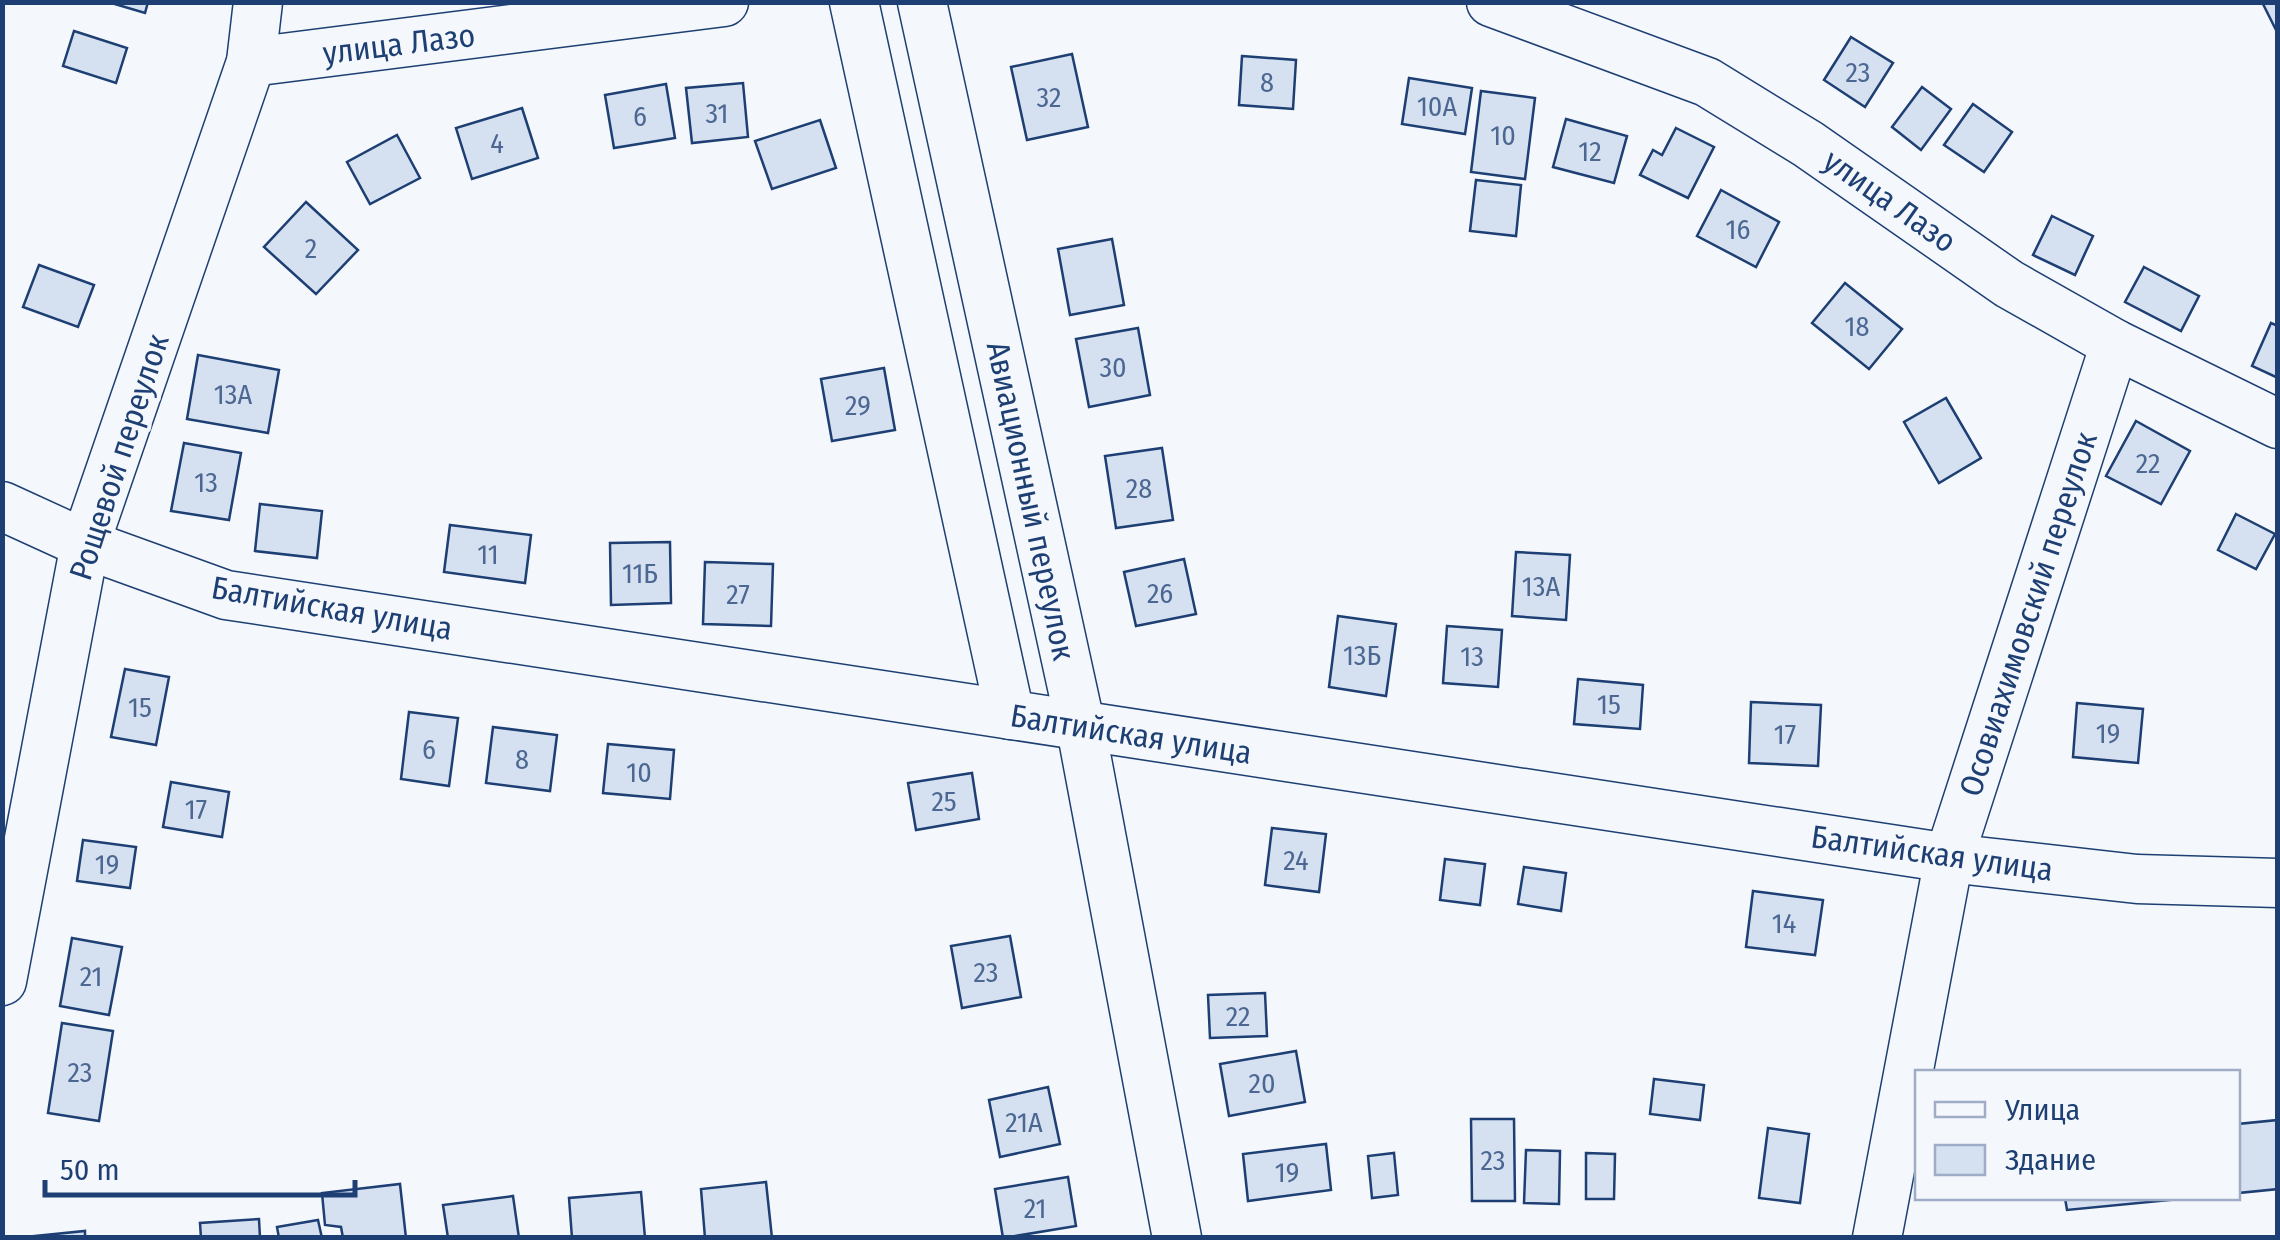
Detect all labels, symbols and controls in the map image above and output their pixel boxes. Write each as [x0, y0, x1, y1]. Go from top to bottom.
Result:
street label: улица Лазо [321, 16, 477, 72]
house number: 23 [1846, 56, 1870, 89]
house number: 8 [1260, 66, 1274, 99]
house number: 32 [1037, 81, 1061, 114]
house number: 10А [1417, 90, 1457, 123]
house number: 31 [706, 97, 728, 130]
house number: 6 [633, 100, 647, 133]
house number: 10 [1490, 119, 1516, 152]
house number: 4 [490, 127, 504, 160]
house number: 12 [1578, 135, 1602, 168]
street label: улица Лазо [1816, 142, 1964, 260]
house number: 16 [1726, 213, 1750, 246]
house number: 2 [305, 232, 317, 265]
house number: 18 [1845, 310, 1869, 343]
street label: Рощевой переулок [61, 329, 177, 585]
street label: Авиационный переулок [979, 338, 1083, 664]
house number: 30 [1099, 351, 1127, 384]
house number: 13А [214, 378, 252, 411]
house number: 29 [845, 389, 871, 422]
street label: Осовиахимовский переулок [1951, 427, 2105, 801]
house number: 22 [2136, 447, 2160, 480]
house number: 13 [194, 466, 218, 499]
house number: 28 [1126, 472, 1152, 505]
house number: 11 [477, 538, 499, 571]
house number: 11Б [622, 557, 658, 590]
street label: Балтийская улица [209, 568, 455, 648]
house number: 13А [1522, 570, 1560, 603]
house number: 26 [1147, 577, 1173, 610]
house number: 27 [726, 578, 750, 611]
house number: 13Б [1343, 639, 1381, 672]
house number: 13 [1460, 640, 1484, 673]
house number: 15 [1597, 688, 1621, 721]
house number: 15 [128, 691, 152, 724]
street label: Балтийская улица [1008, 696, 1254, 772]
house number: 19 [2096, 717, 2120, 750]
house number: 17 [1774, 718, 1796, 751]
house number: 6 [422, 733, 436, 766]
house number: 8 [515, 743, 529, 776]
house number: 10 [626, 756, 652, 789]
house number: 25 [931, 785, 957, 818]
house number: 17 [185, 793, 207, 826]
street label: Балтийская улица [1809, 817, 2055, 889]
house number: 24 [1283, 844, 1309, 877]
house number: 19 [95, 848, 119, 881]
house number: 14 [1772, 907, 1796, 940]
house number: 23 [974, 956, 998, 989]
house number: 21 [80, 960, 102, 993]
house number: 22 [1226, 1000, 1250, 1033]
house number: 23 [68, 1056, 92, 1089]
house number: 20 [1249, 1067, 1275, 1100]
legend [1915, 1070, 2240, 1200]
text: Улица [2004, 1092, 2080, 1128]
house number: 21А [1005, 1106, 1043, 1139]
scale bar [45, 1135, 355, 1197]
text: Здание [2005, 1142, 2096, 1178]
house number: 23 [1481, 1144, 1505, 1177]
text: 50 m [60, 1152, 120, 1188]
house number: 19 [1275, 1156, 1299, 1189]
house number: 21 [1024, 1192, 1046, 1225]

